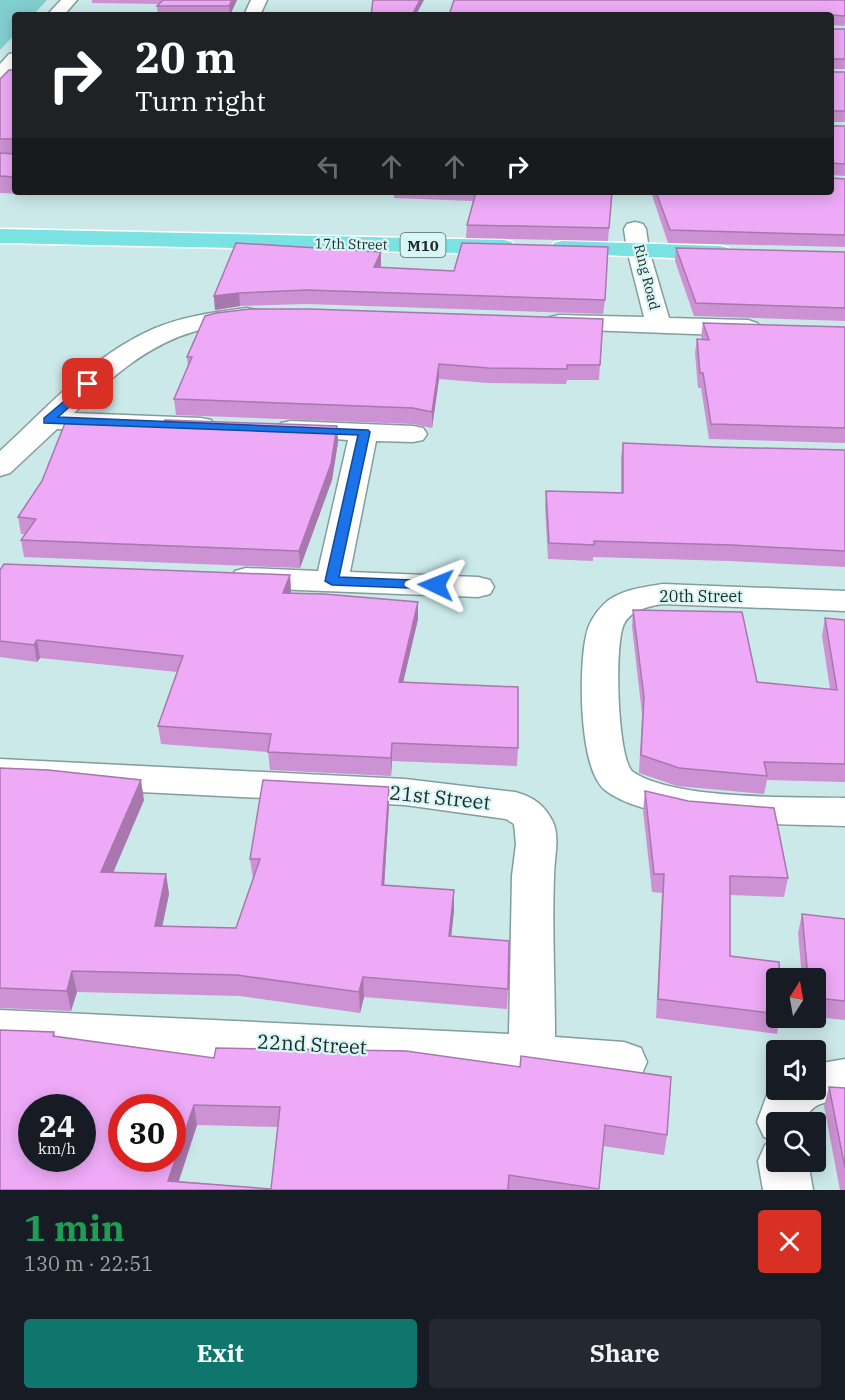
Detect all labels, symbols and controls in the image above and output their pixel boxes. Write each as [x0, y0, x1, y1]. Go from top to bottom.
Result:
text: 20 m [135, 30, 236, 85]
icon: right [36, 36, 114, 114]
text: Turn right [135, 83, 266, 118]
icon: left [312, 150, 345, 183]
icon: ahead [375, 150, 408, 183]
icon: ahead [438, 150, 471, 183]
icon: right [501, 150, 534, 183]
road number: M10 [400, 233, 446, 257]
street label: 17th Street [314, 234, 388, 254]
street label: Ring Road [630, 242, 664, 312]
pin [62, 358, 113, 409]
icon: arrive [71, 367, 104, 400]
position arrow [404, 553, 468, 617]
street label: 20th Street [659, 586, 743, 606]
street label: 21st Street [388, 778, 492, 816]
north arrow [766, 968, 826, 1028]
map controls [766, 968, 826, 1172]
street label: 22nd Street [256, 1028, 368, 1060]
button: sound [766, 1040, 826, 1100]
speed limit sign: 30 [108, 1094, 186, 1172]
text: 24 [39, 1106, 75, 1145]
button: search [766, 1112, 826, 1172]
text: km/h [38, 1139, 76, 1158]
text: 1 min [24, 1204, 125, 1251]
button: close [758, 1210, 821, 1273]
text: 130 m · 22:51 [24, 1250, 153, 1277]
button: Exit [24, 1319, 417, 1388]
button: Share [429, 1319, 821, 1388]

